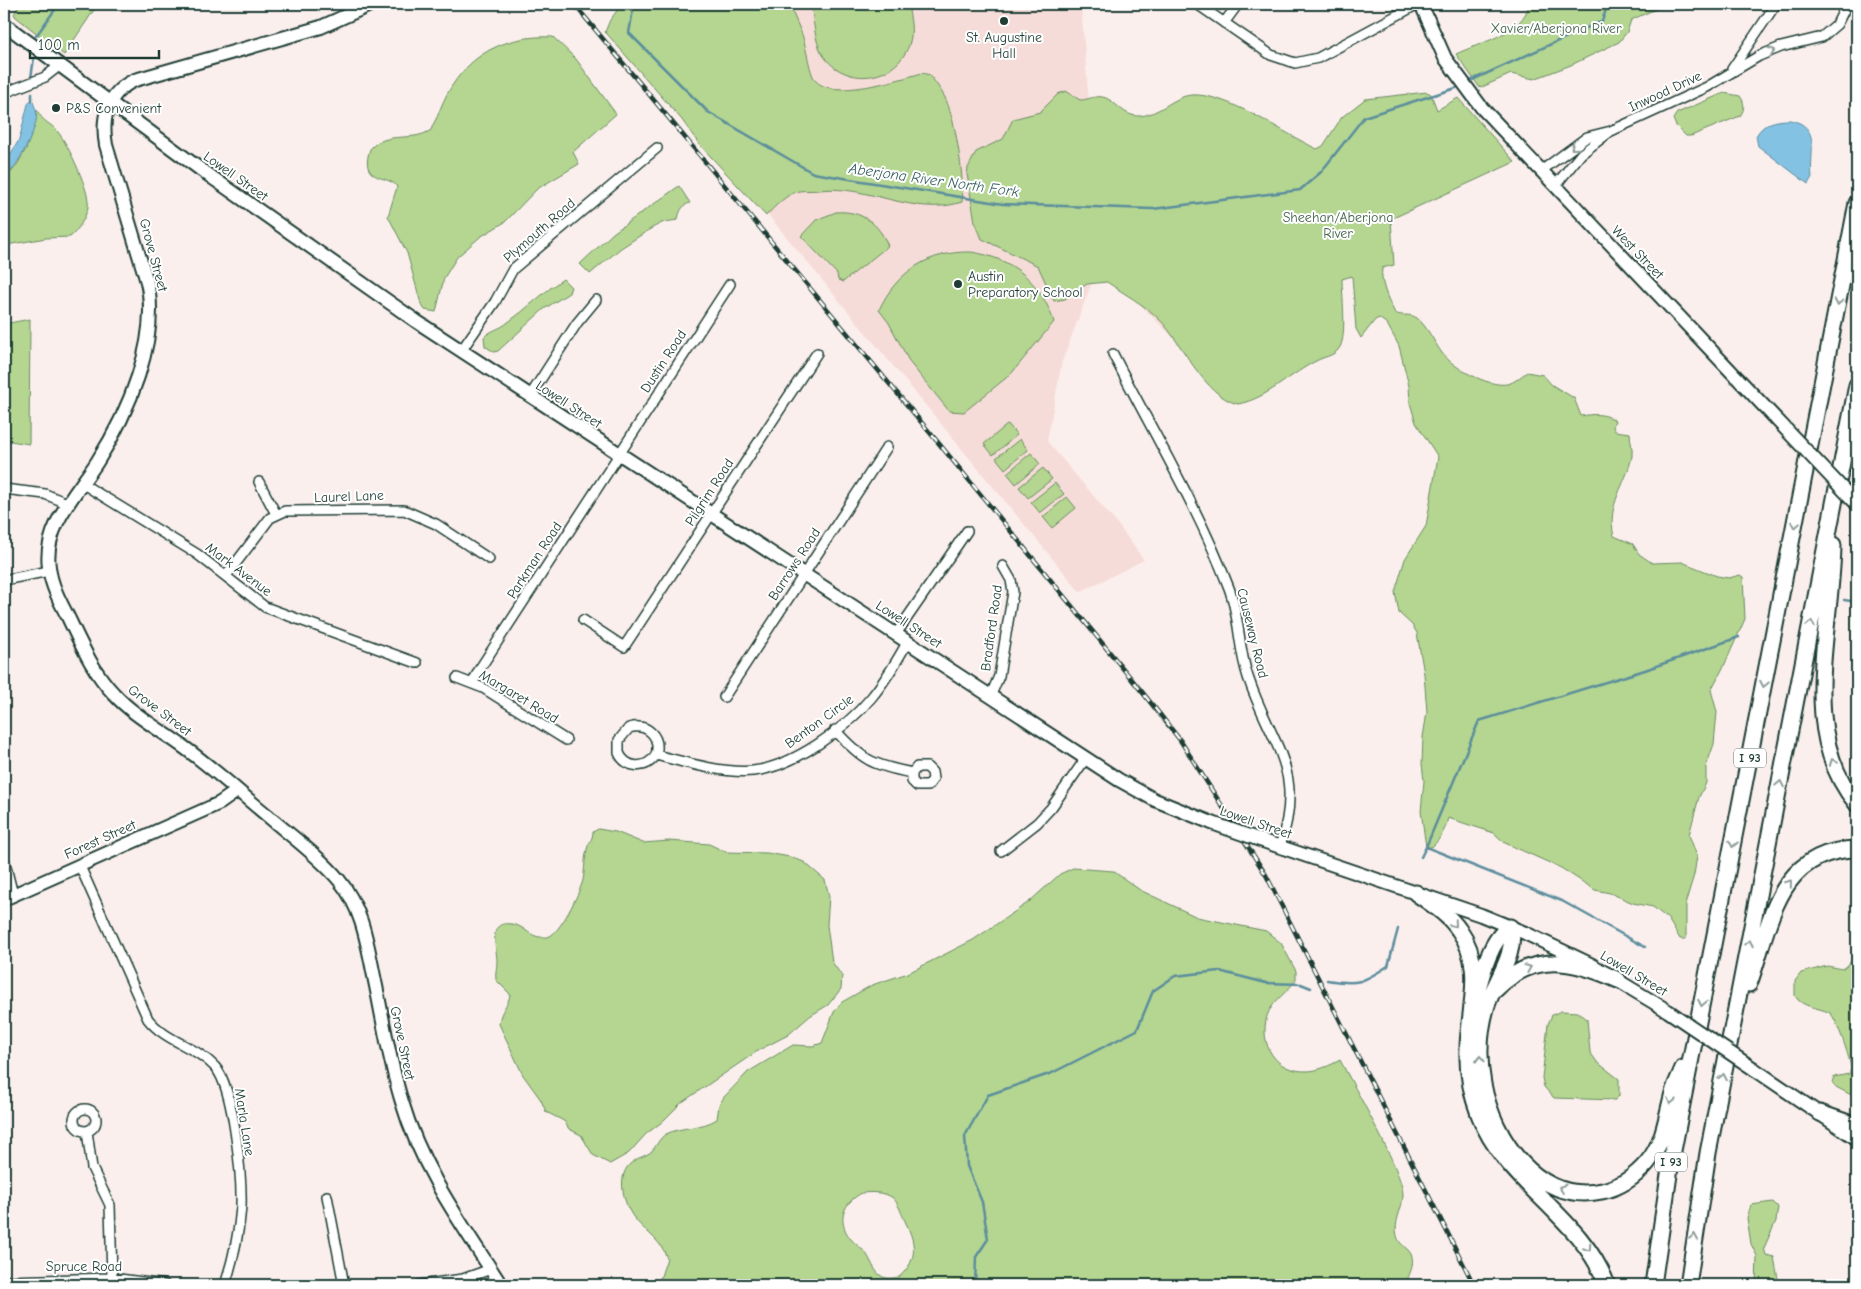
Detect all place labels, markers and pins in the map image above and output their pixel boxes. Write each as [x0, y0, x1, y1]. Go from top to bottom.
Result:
marker: St. Augustine Hall [998, 15, 1010, 27]
place label: St. Augustine Hall [966, 29, 1042, 62]
place label: P&S Convenient [66, 100, 162, 117]
marker: P&S Convenient [50, 102, 62, 114]
place label: Austin Preparatory School [968, 268, 1083, 301]
marker: Austin Preparatory School [952, 278, 964, 290]

